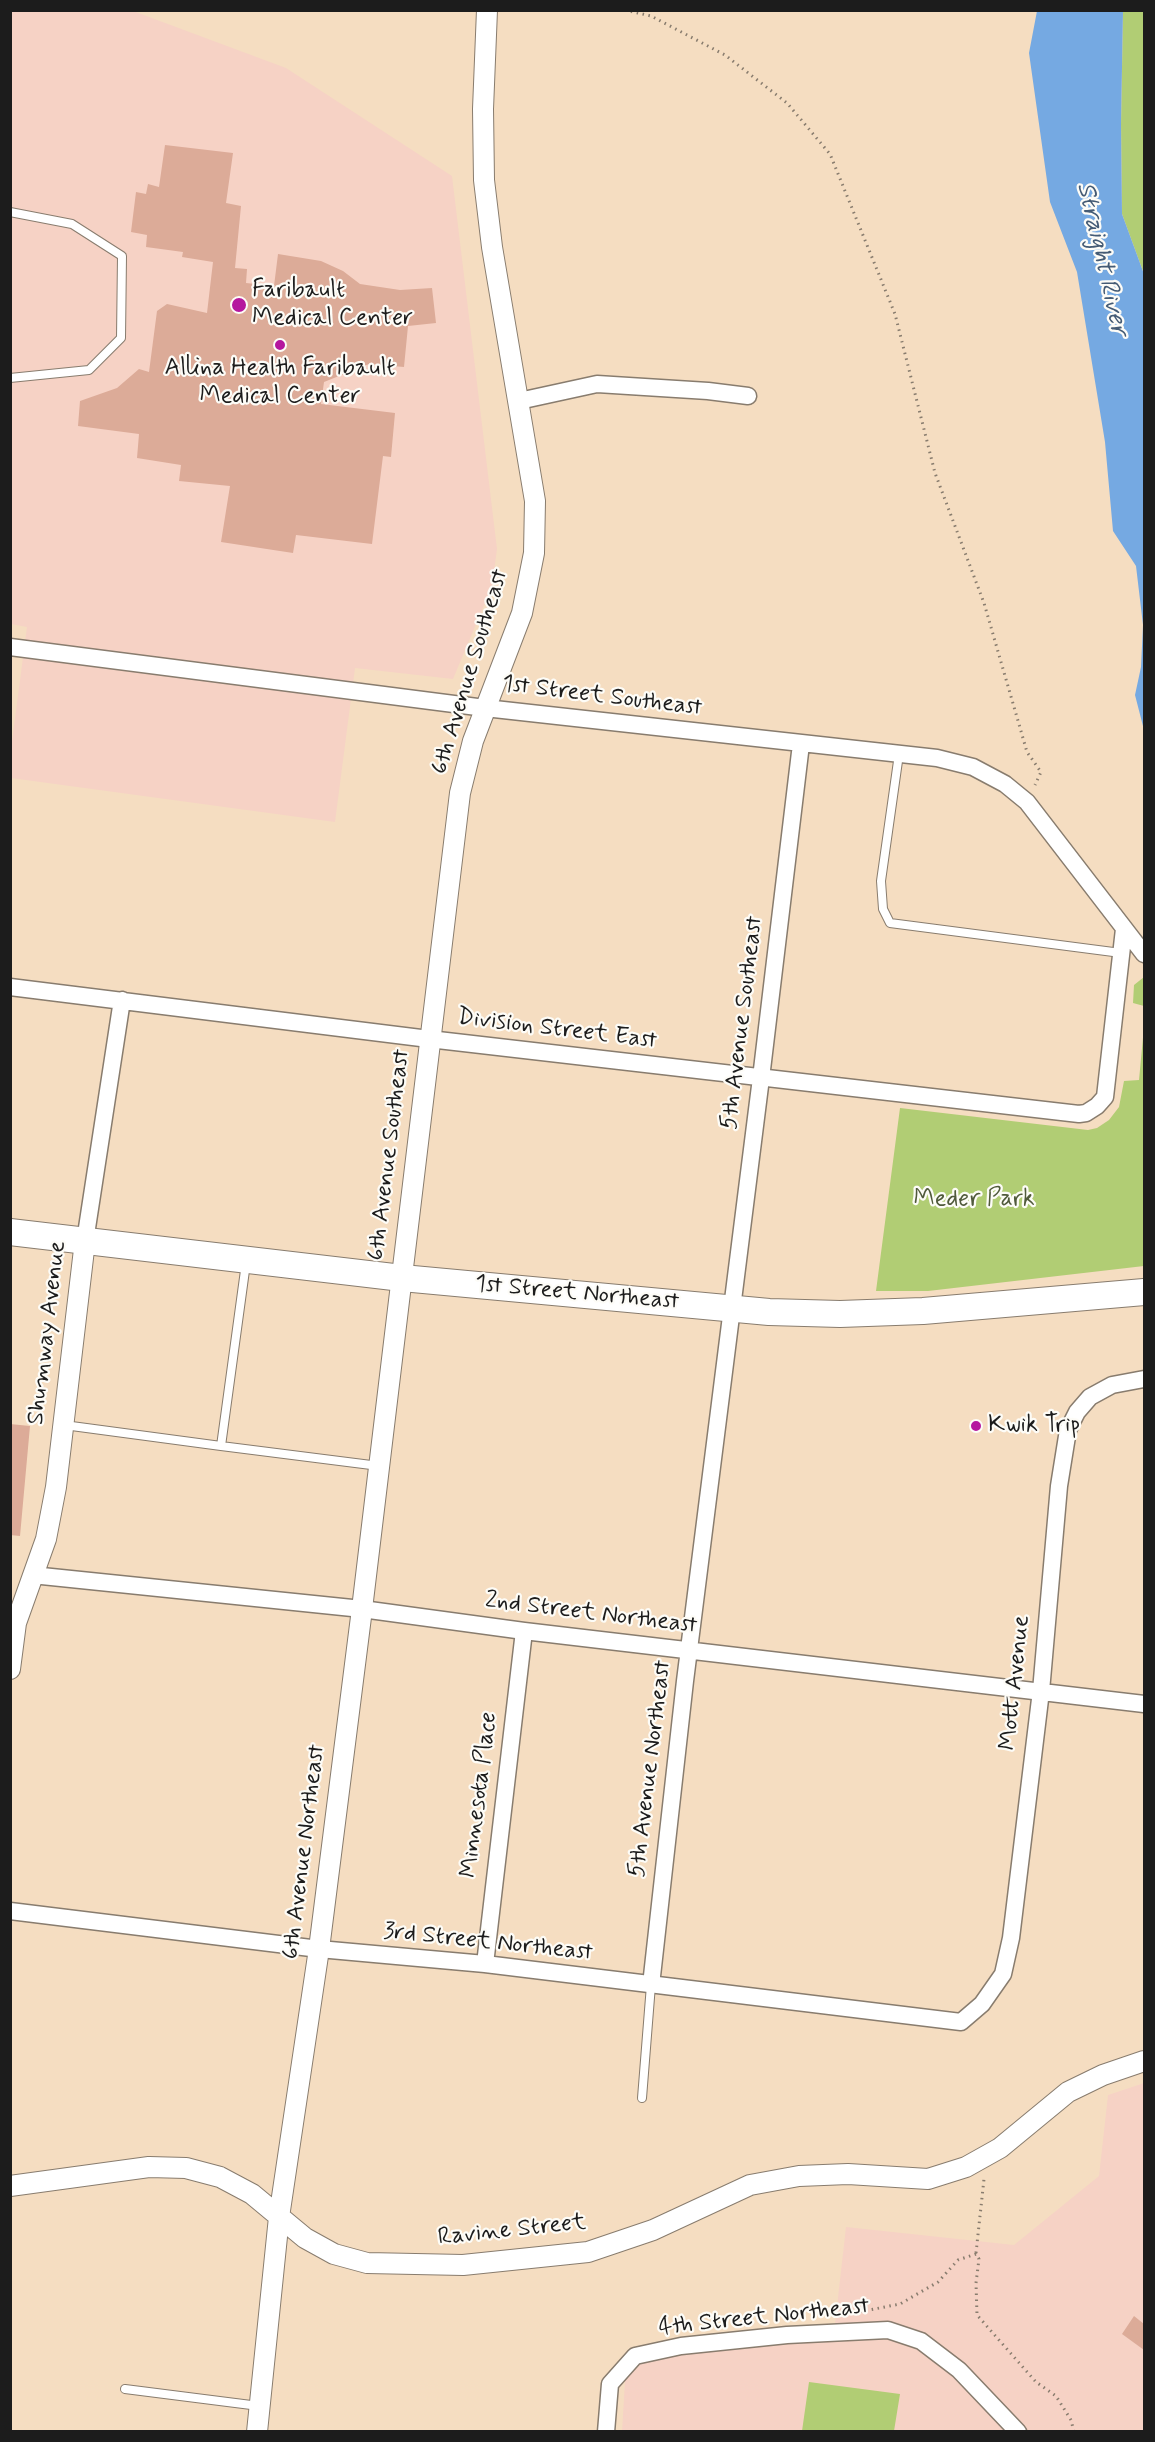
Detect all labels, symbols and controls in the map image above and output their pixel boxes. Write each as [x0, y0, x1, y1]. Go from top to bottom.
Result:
water label: Straight River [1068, 179, 1134, 339]
place label: Faribault Medical Center [252, 277, 413, 333]
marker: Faribault Medical Center [230, 296, 248, 314]
marker: Allina Health Faribault Medical Center [273, 338, 287, 352]
place label: Allina Health Faribault Medical Center [164, 355, 396, 411]
street label: 6th Avenue Southeast [426, 566, 516, 778]
street label: 1st Street Southeast [500, 670, 704, 724]
street label: 5th Avenue Southeast [716, 915, 770, 1131]
street label: Division Street East [456, 1003, 658, 1057]
street label: 6th Avenue Southeast [363, 1048, 417, 1262]
park label: Meder Park [913, 1186, 1035, 1214]
street label: Shumway Avenue [22, 1239, 74, 1427]
street label: 1st Street Northeast [474, 1271, 680, 1317]
place label: Kwik Trip [988, 1412, 1080, 1440]
marker: Kwik Trip [969, 1419, 983, 1433]
street label: 2nd Street Northeast [483, 1587, 699, 1641]
street label: Mott Avenue [995, 1614, 1037, 1752]
street label: 5th Avenue Northeast [623, 1659, 679, 1879]
street label: Minnesota Place [456, 1710, 504, 1880]
street label: 6th Avenue Northeast [278, 1743, 332, 1961]
street label: 3rd Street Northeast [382, 1918, 594, 1968]
street label: Ravine Street [436, 2209, 588, 2253]
street label: 4th Street Northeast [657, 2293, 871, 2343]

